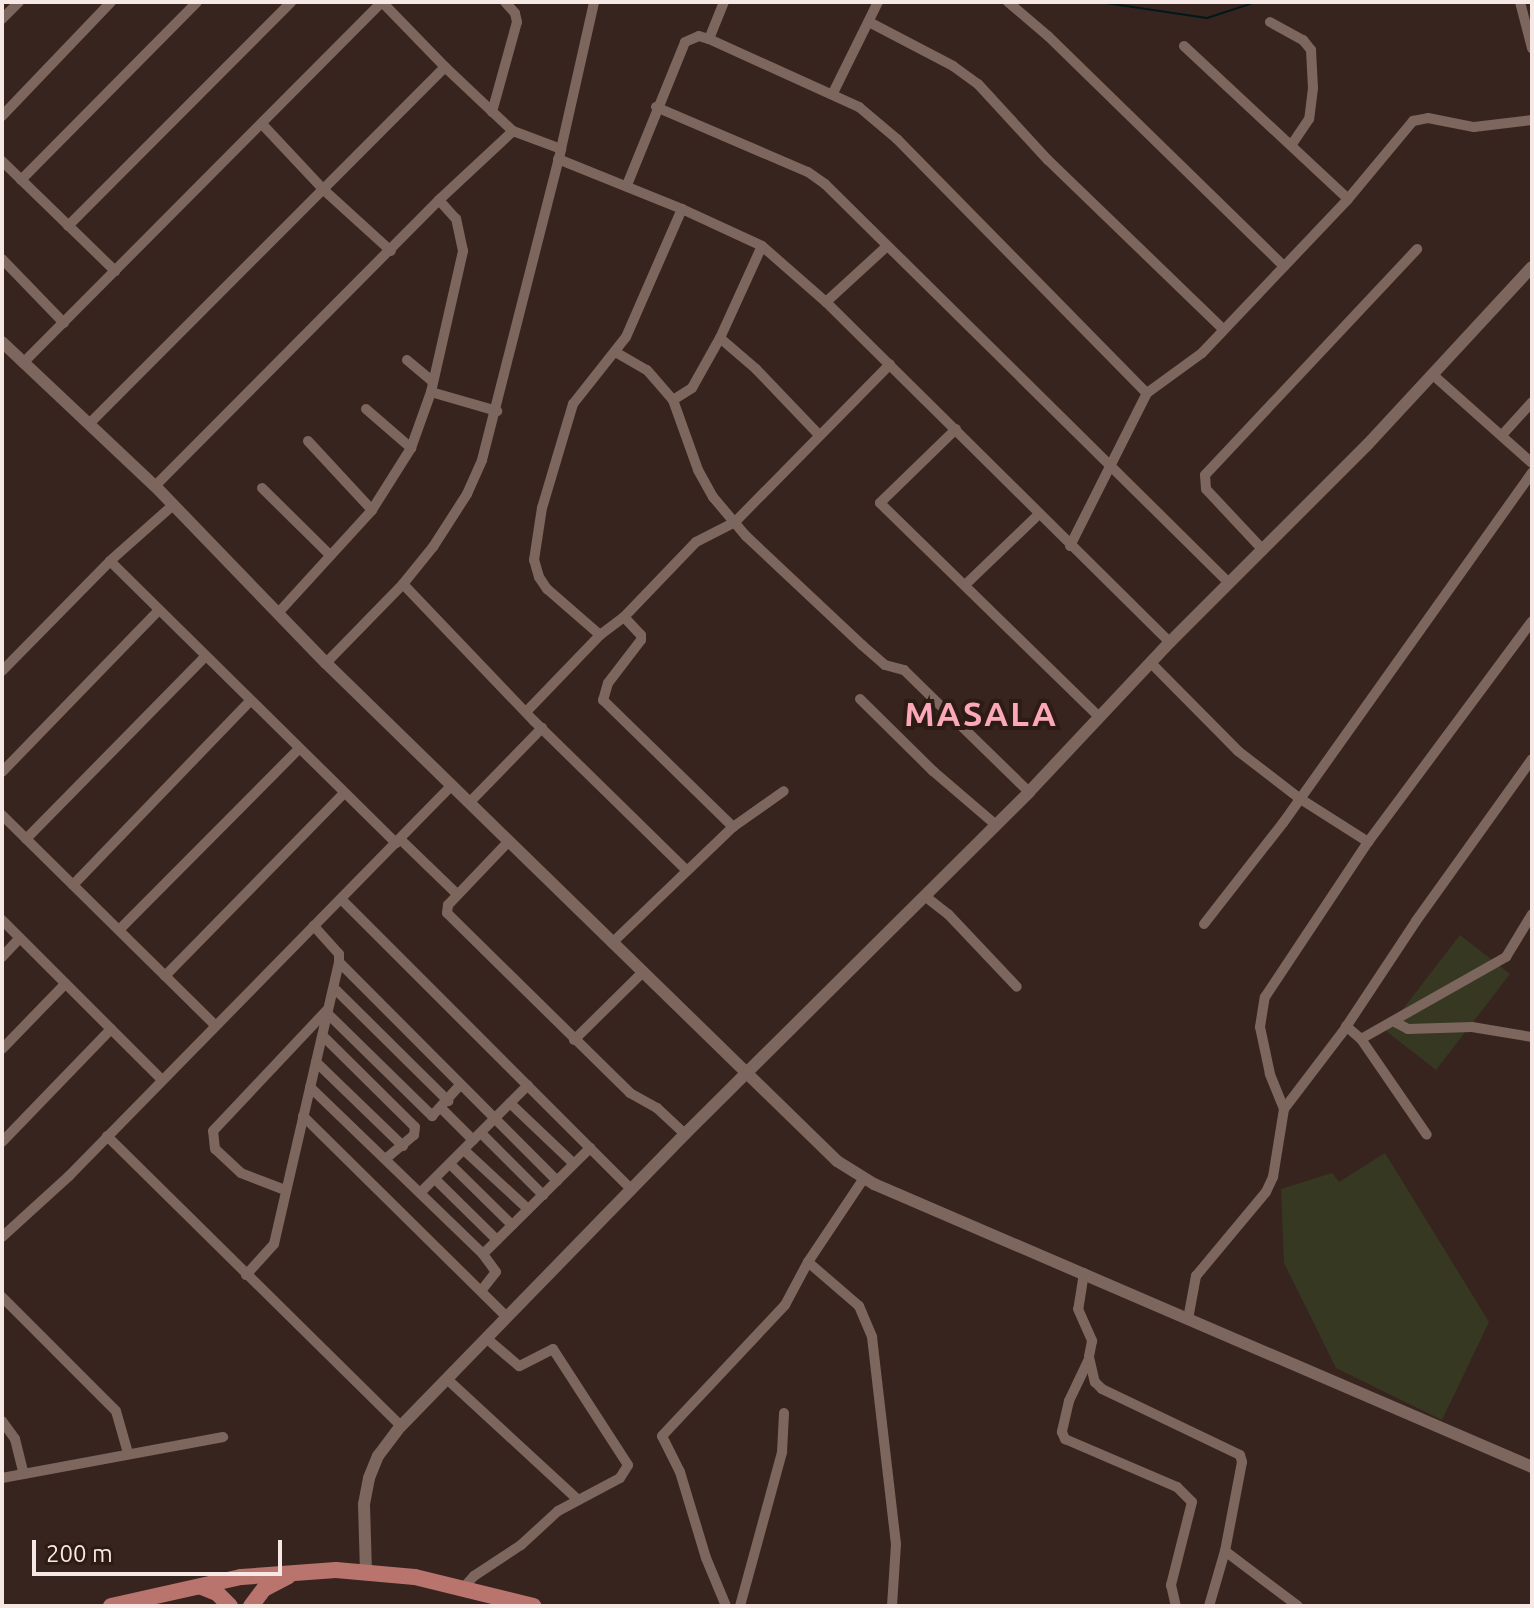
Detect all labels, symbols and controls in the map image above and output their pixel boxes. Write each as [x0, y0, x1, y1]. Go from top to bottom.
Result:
district label: MASALA [904, 694, 1058, 734]
scale bar [36, 1524, 286, 1574]
text: 200 m [46, 1540, 113, 1567]

